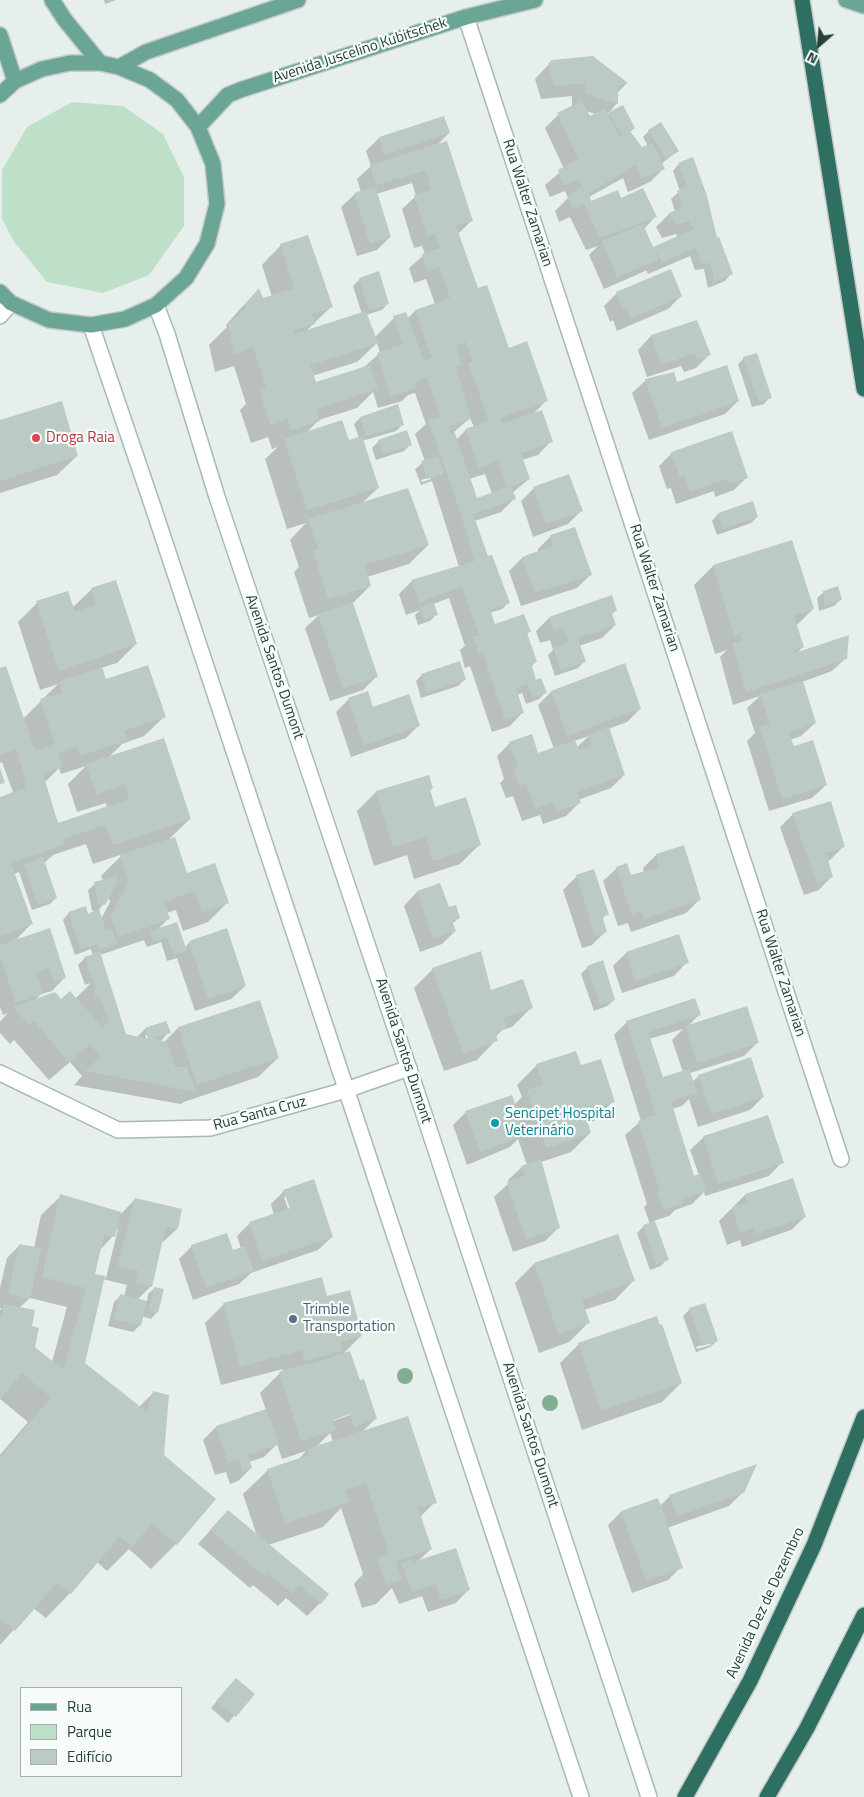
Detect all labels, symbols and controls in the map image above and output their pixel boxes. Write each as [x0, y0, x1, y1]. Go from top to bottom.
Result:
street label: Avenida Juscelino Kubitschek [271, 14, 449, 88]
north arrow [794, 20, 844, 70]
text: N [803, 47, 821, 70]
street label: Rua Walter Zamarian [498, 137, 556, 269]
place label: Droga Raia [46, 429, 115, 447]
marker: Droga Raia [30, 432, 42, 444]
street label: Rua Walter Zamarian [625, 522, 683, 654]
street label: Avenida Santos Dumont [241, 592, 307, 742]
street label: Rua Walter Zamarian [751, 907, 809, 1039]
street label: Avenida Santos Dumont [371, 976, 435, 1126]
street label: Rua Santa Cruz [211, 1093, 309, 1135]
place label: Sencipet Hospital Veterinário [505, 1105, 615, 1140]
marker: Sencipet Hospital Veterinário [489, 1117, 501, 1129]
place label: Trimble Transportation [303, 1301, 396, 1336]
marker: Trimble Transportation [287, 1313, 299, 1325]
street label: Avenida Santos Dumont [498, 1360, 562, 1510]
street label: Avenida Dez de Dezembro [723, 1525, 809, 1681]
legend [20, 1687, 182, 1777]
text: Rua [67, 1695, 92, 1718]
text: Parque [67, 1720, 112, 1743]
text: Edifício [67, 1745, 112, 1768]

